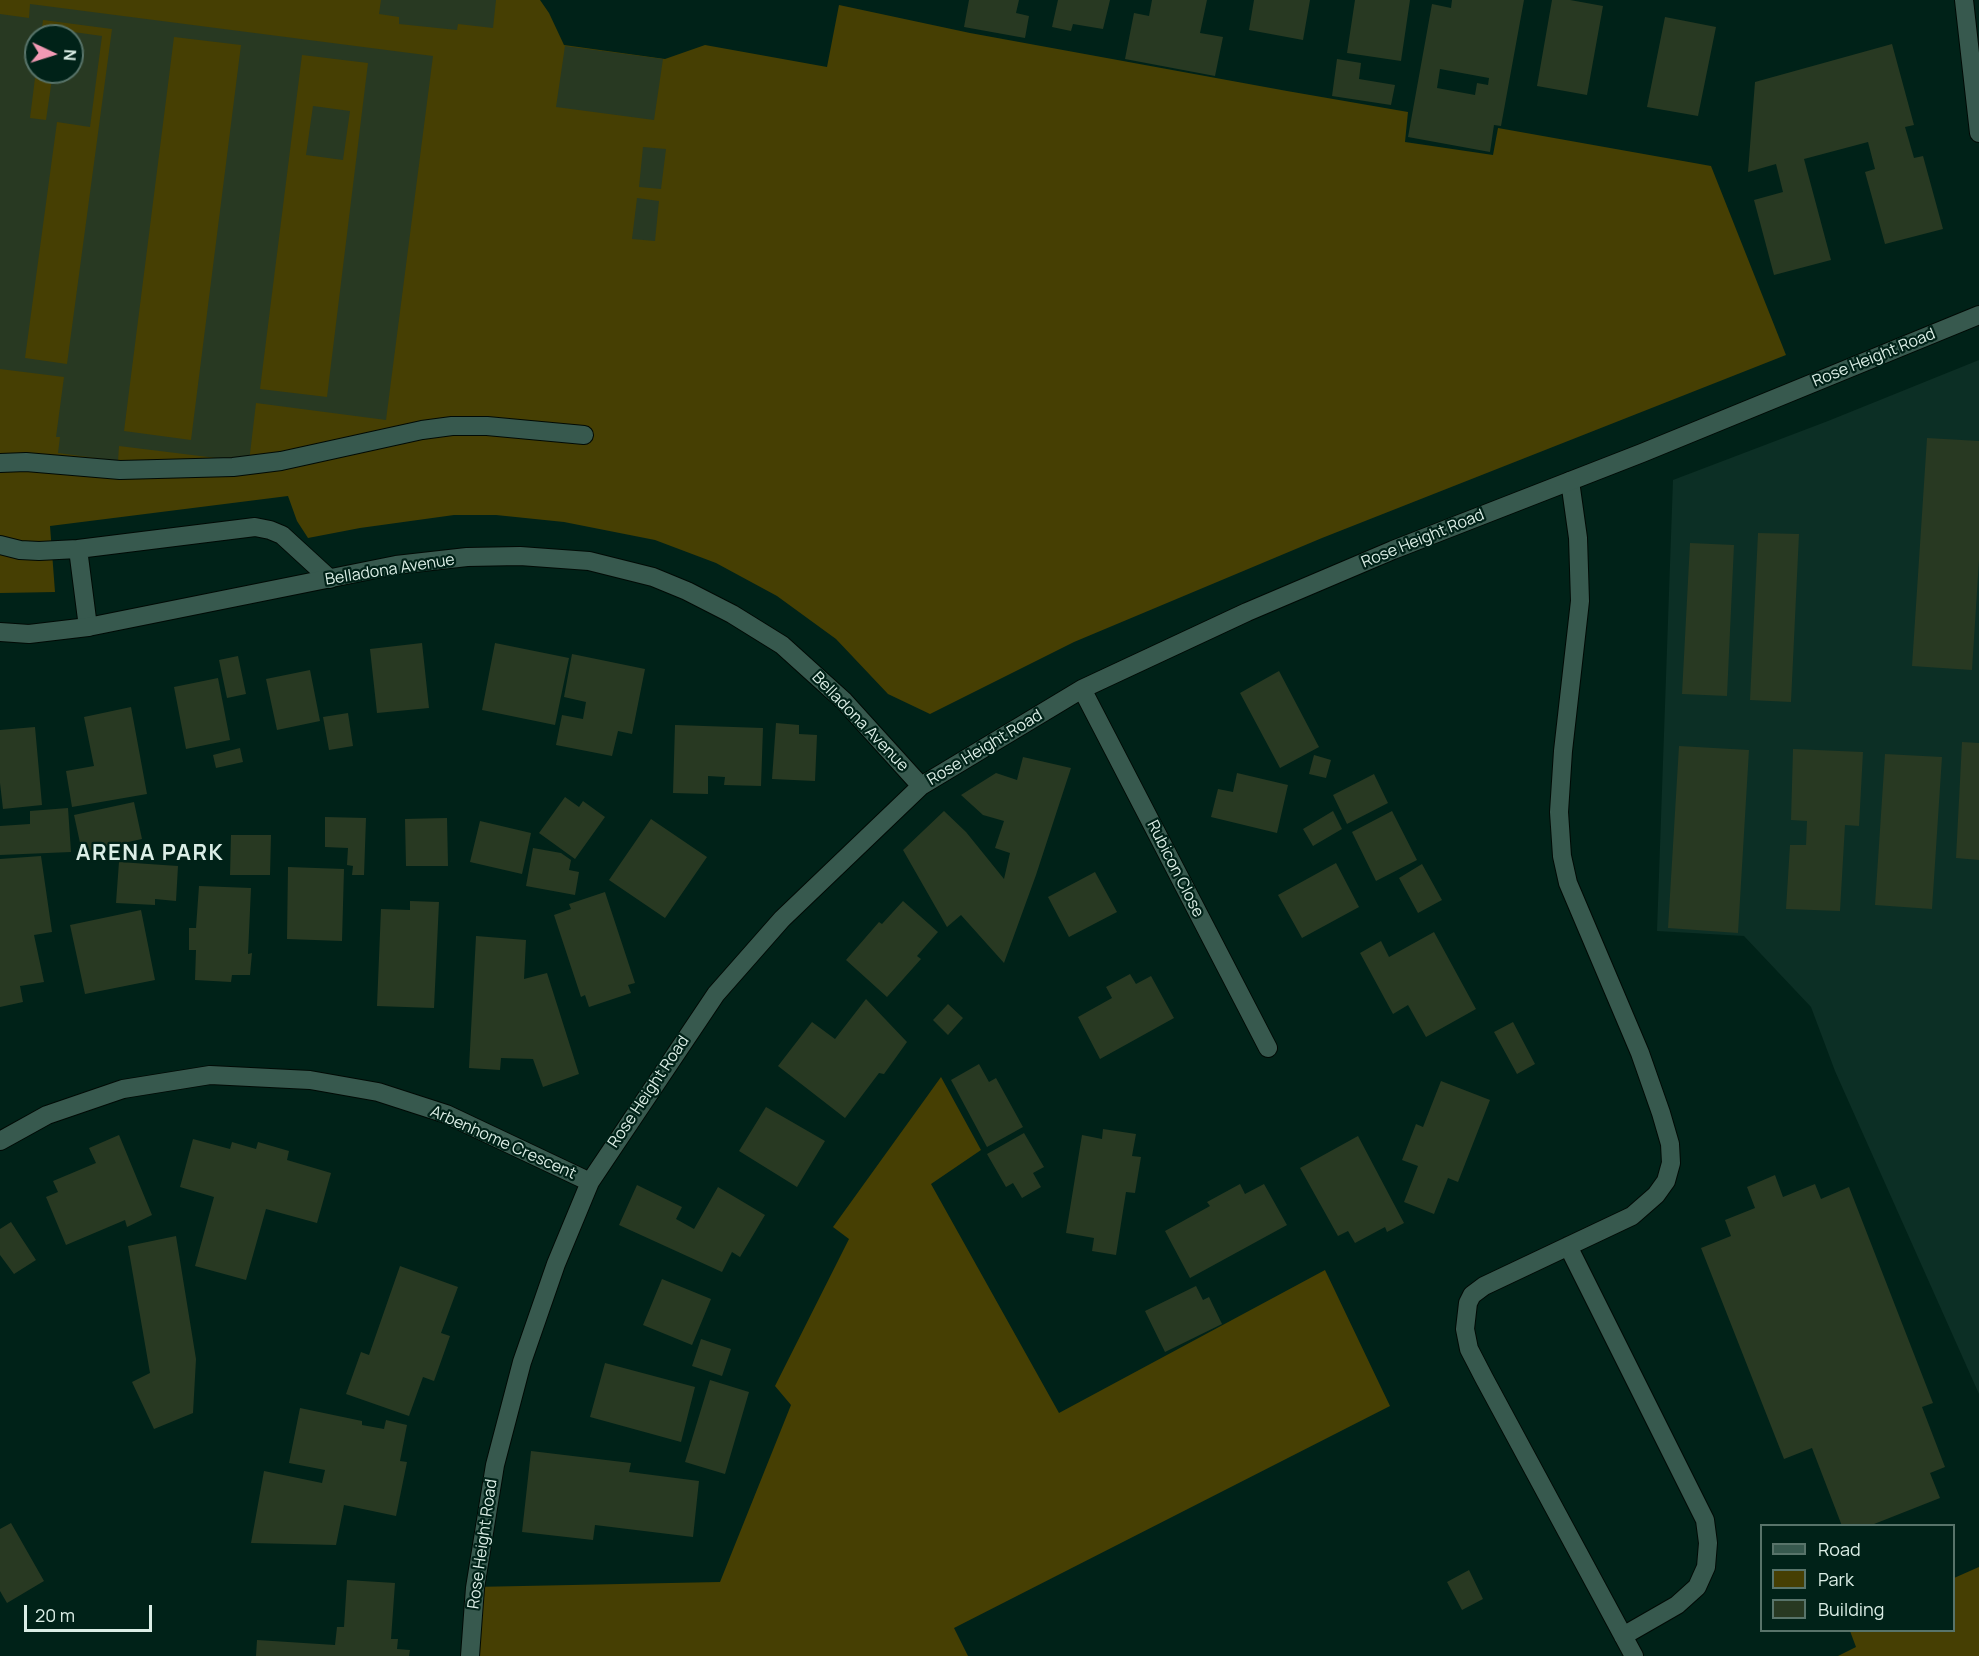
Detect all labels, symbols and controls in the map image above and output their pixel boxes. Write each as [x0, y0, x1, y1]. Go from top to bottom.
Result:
north arrow [24, 24, 84, 84]
text: N [59, 49, 81, 62]
street label: Rose Height Road [1810, 325, 1938, 391]
street label: Rose Height Road [1359, 506, 1487, 572]
street label: Belladona Avenue [324, 550, 456, 590]
street label: Belladona Avenue [808, 668, 912, 776]
street label: Rose Height Road [924, 706, 1046, 790]
street label: Rubicon Close [1142, 817, 1208, 921]
district label: ARENA PARK [76, 841, 224, 867]
street label: Rose Height Road [604, 1032, 694, 1152]
street label: Arbenhome Crescent [427, 1102, 579, 1184]
street label: Rose Height Road [464, 1478, 502, 1610]
legend [1760, 1524, 1955, 1632]
text: Road [1818, 1537, 1861, 1561]
text: Park [1818, 1567, 1854, 1591]
scale bar [27, 1593, 154, 1631]
text: Building [1818, 1597, 1884, 1621]
text: 20 m [35, 1603, 75, 1627]

